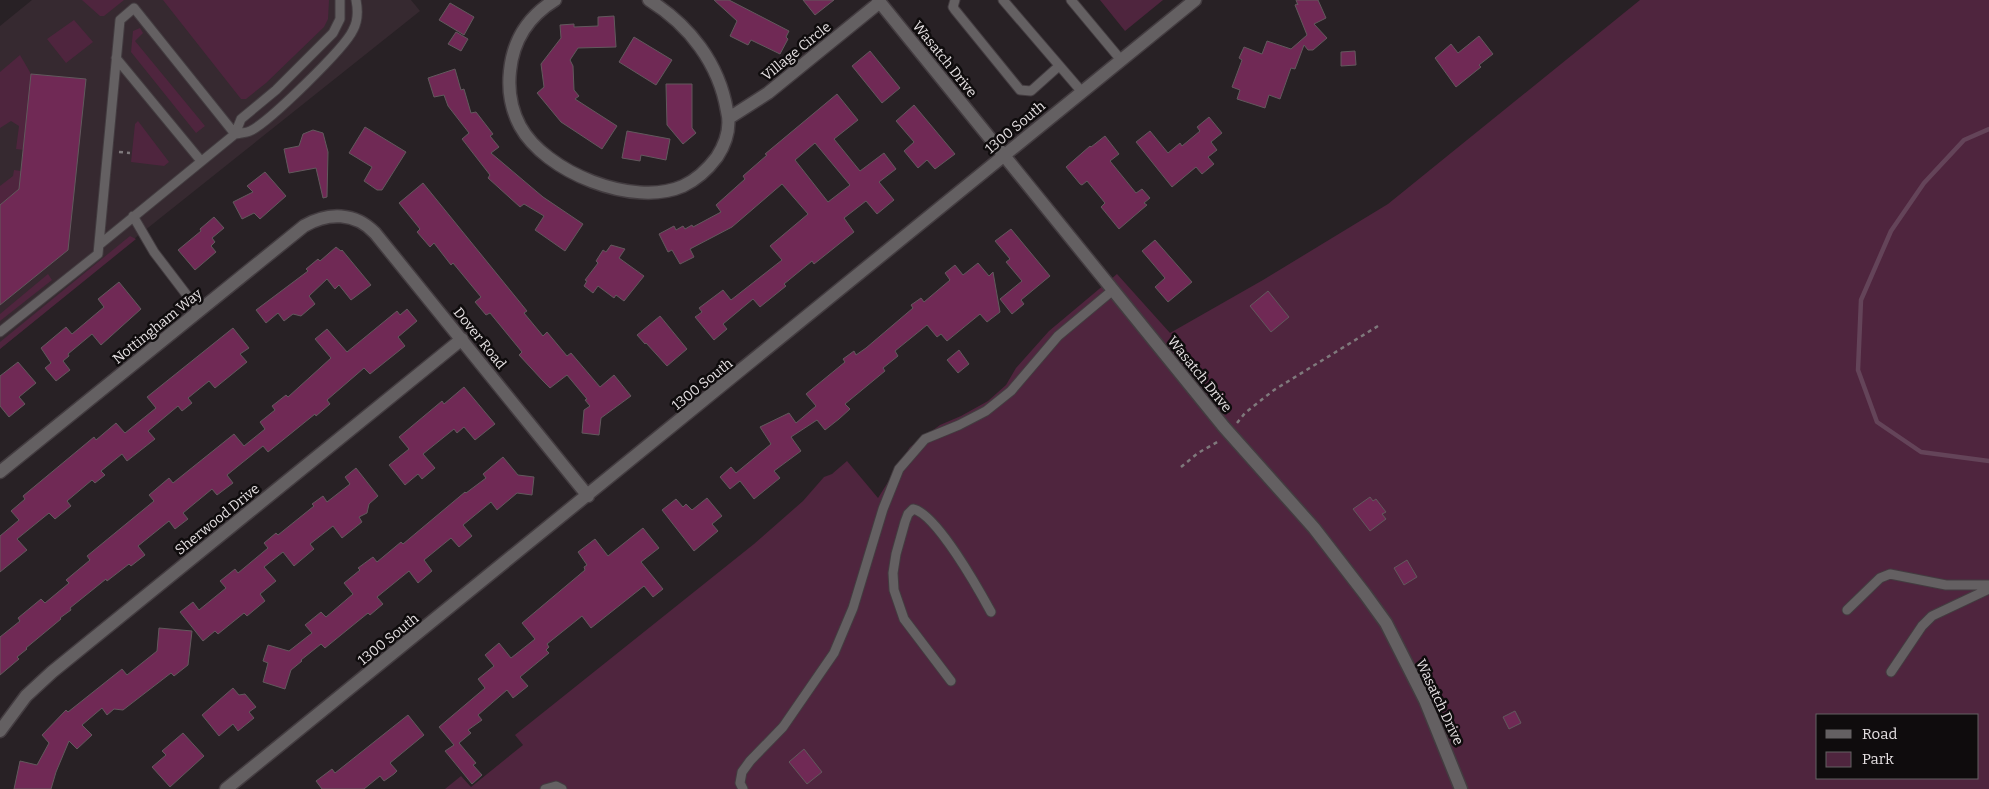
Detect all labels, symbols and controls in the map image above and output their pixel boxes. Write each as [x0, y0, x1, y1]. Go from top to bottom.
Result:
street label: Village Circle [758, 18, 834, 84]
street label: Wasatch Drive [909, 18, 980, 101]
street label: 1300 South [982, 97, 1049, 157]
street label: Nottingham Way [109, 285, 206, 368]
street label: Dover Road [450, 304, 510, 373]
street label: Wasatch Drive [1164, 333, 1235, 416]
street label: 1300 South [669, 355, 736, 414]
street label: Sherwood Drive [172, 480, 263, 559]
street label: 1300 South [355, 610, 422, 669]
street label: Wasatch Drive [1412, 656, 1467, 748]
legend [1816, 714, 1979, 779]
text: Road [1862, 725, 1897, 743]
text: Park [1862, 750, 1894, 768]

